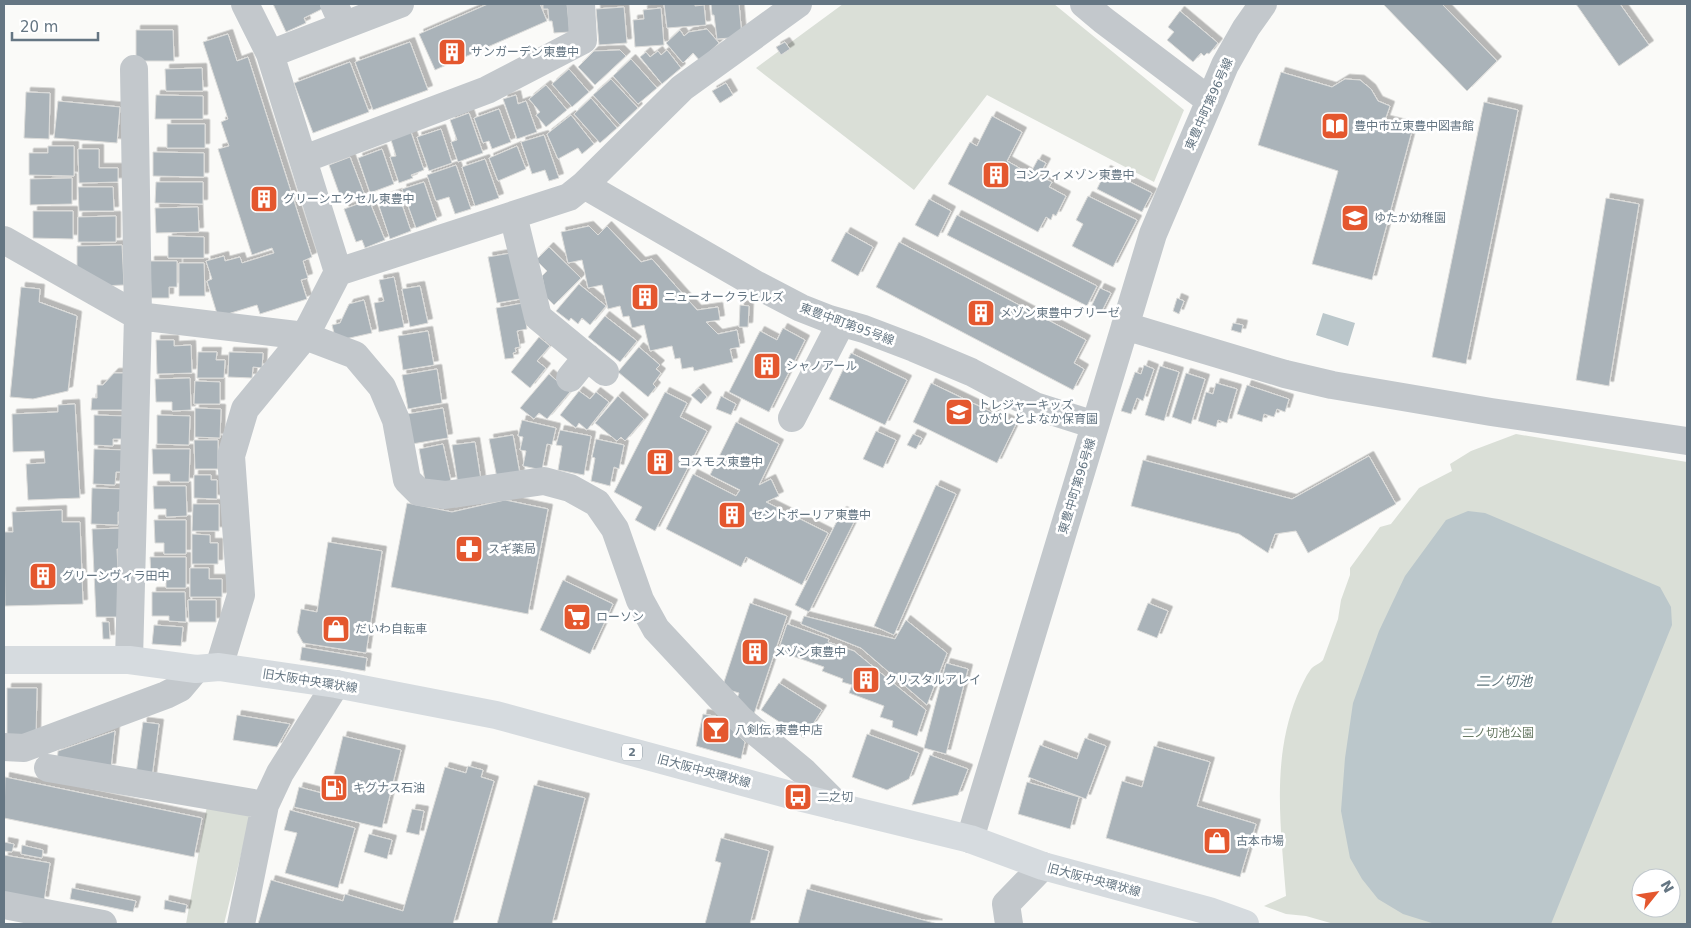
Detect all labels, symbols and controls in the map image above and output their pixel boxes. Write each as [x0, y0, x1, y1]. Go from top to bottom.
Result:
scale bar [12, 10, 99, 42]
text: 20 m [20, 18, 58, 36]
building icon: サンガーデン東豊中 [437, 37, 467, 67]
place label: サンガーデン東豊中 [471, 45, 579, 59]
street label: 東豊中町第96号線 [1182, 56, 1236, 152]
library icon: 豊中市立東豊中図書館 [1320, 111, 1350, 141]
place label: 豊中市立東豊中図書館 [1354, 119, 1474, 133]
building icon: コンフィメゾン東豊中 [981, 160, 1011, 190]
place label: コンフィメゾン東豊中 [1015, 168, 1134, 182]
building icon: グリーンエクセル東豊中 [249, 184, 279, 214]
place label: グリーンエクセル東豊中 [283, 192, 414, 206]
school or university icon: ゆたか幼稚園 [1340, 203, 1370, 233]
place label: ゆたか幼稚園 [1374, 211, 1446, 225]
building icon: ニューオークラヒルズ [630, 282, 660, 312]
place label: ニューオークラヒルズ [664, 290, 784, 304]
building icon: メゾン東豊中ブリーゼ [966, 298, 996, 328]
street label: 東豊中町第95号線 [798, 300, 896, 348]
place label: メゾン東豊中ブリーゼ [1000, 306, 1120, 320]
building icon: シャノアール [752, 351, 782, 381]
place label: シャノアール [786, 359, 857, 373]
school or university icon: トレジャーキッズ ひがしとよなか保育園 [944, 397, 974, 427]
place label: トレジャーキッズ ひがしとよなか保育園 [978, 398, 1098, 426]
street label: 東豊中町第96号線 [1056, 436, 1098, 536]
building icon: コスモス東豊中 [645, 447, 675, 477]
place label: コスモス東豊中 [679, 455, 763, 469]
building icon: セントポーリア東豊中 [717, 500, 747, 530]
place label: セントポーリア東豊中 [751, 508, 871, 522]
pharmacy icon: スギ薬局 [454, 534, 484, 564]
place label: スギ薬局 [488, 542, 536, 556]
building icon: グリーンヴィラ田中 [28, 561, 58, 591]
place label: グリーンヴィラ田中 [62, 569, 169, 583]
supermarket icon: ローソン [562, 602, 592, 632]
place label: ローソン [596, 610, 644, 624]
shop icon: だいわ自転車 [321, 614, 351, 644]
place label: だいわ自転車 [355, 622, 427, 636]
building icon: メゾン東豊中 [740, 637, 770, 667]
place label: メゾン東豊中 [774, 645, 846, 659]
building icon: クリスタルアレイ [851, 665, 881, 695]
street label: 旧大阪中央環状線 [261, 667, 359, 695]
place label: クリスタルアレイ [885, 673, 981, 687]
water label: 二ノ切池 [1476, 673, 1534, 689]
bar icon: 八剣伝 東豊中店 [701, 715, 731, 745]
place label: 八剣伝 東豊中店 [735, 723, 823, 737]
park label: 二ノ切池公園 [1462, 726, 1534, 740]
road number: 2 [622, 744, 642, 760]
street label: 旧大阪中央環状線 [656, 752, 752, 790]
fuel station icon: キグナス石油 [319, 773, 349, 803]
place label: キグナス石油 [353, 781, 425, 795]
bus stop icon: 二之切 [783, 782, 813, 812]
place label: 二之切 [817, 790, 853, 804]
shop icon: 古本市場 [1202, 826, 1232, 856]
place label: 古本市場 [1236, 834, 1284, 848]
street label: 旧大阪中央環状線 [1046, 861, 1142, 899]
north arrow [1631, 868, 1681, 918]
text: N [1657, 877, 1677, 896]

